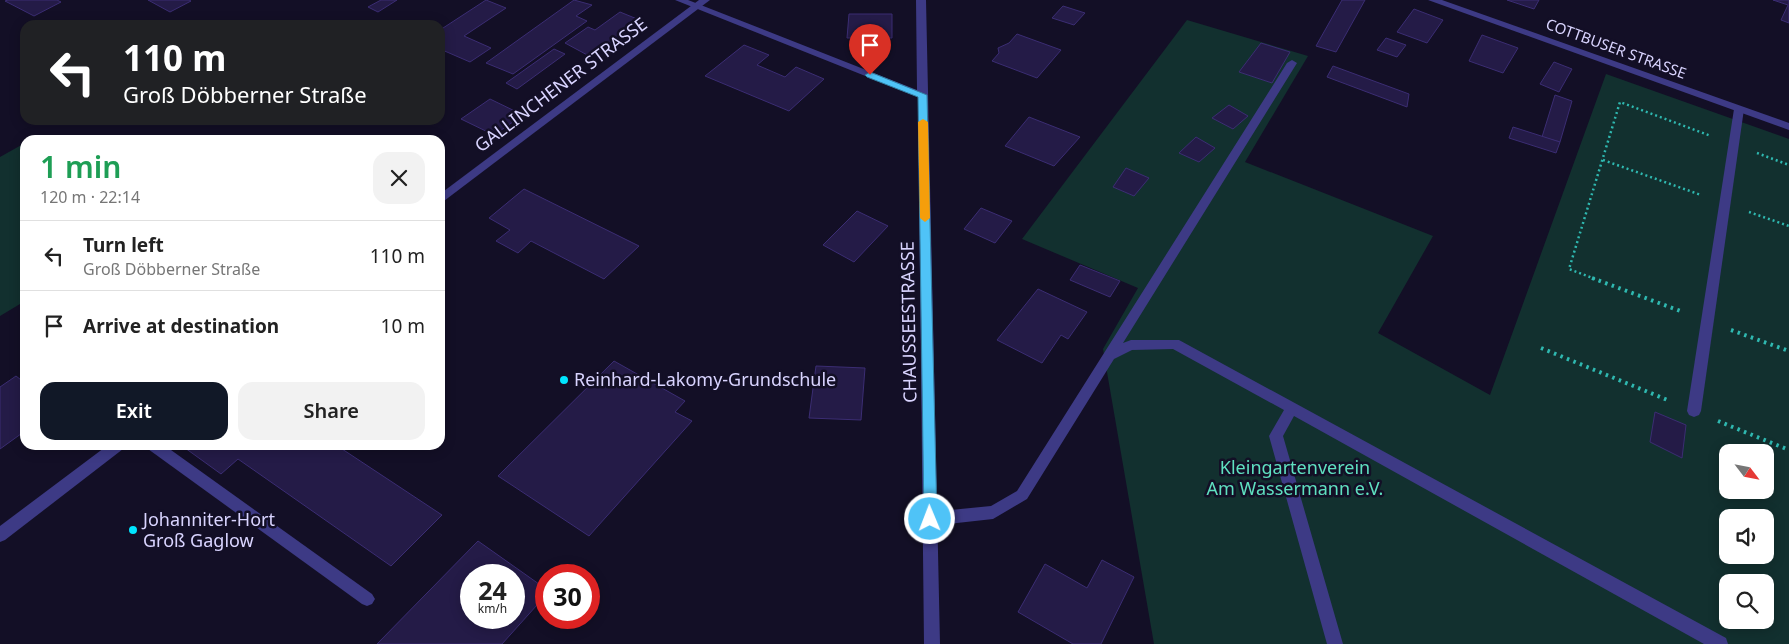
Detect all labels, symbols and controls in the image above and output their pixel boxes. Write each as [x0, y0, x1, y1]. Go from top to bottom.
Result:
street label: GALLINCHENER STRASSE [469, 11, 651, 157]
street label: COTTBUSER STRASSE [1543, 13, 1689, 83]
pin [849, 24, 891, 75]
icon: arrive [856, 31, 884, 59]
text: 110 m [123, 34, 226, 81]
icon: left [40, 40, 105, 105]
text: Groß Döbberner Straße [123, 79, 367, 109]
text: 1 min [40, 146, 121, 187]
button: close [373, 152, 425, 204]
text: 120 m · 22:14 [40, 186, 140, 208]
text: Turn left [83, 232, 164, 258]
street label: CHAUSSEESTRASSE [895, 241, 921, 403]
icon: left [40, 242, 68, 270]
text: 110 m [370, 243, 425, 269]
text: Groß Döbberner Straße [83, 258, 260, 280]
icon: arrive [40, 312, 68, 340]
text: Arrive at destination [83, 313, 279, 339]
text: 10 m [381, 313, 425, 339]
place label: Reinhard-Lakomy-Grundschule [574, 367, 836, 391]
marker: Reinhard-Lakomy-Grundschule [558, 374, 570, 386]
button: Exit [40, 382, 228, 440]
button: Share [238, 382, 425, 440]
north arrow [1719, 444, 1774, 499]
map controls [1719, 444, 1774, 629]
park label: Kleingartenverein Am Wassermann e.V. [1207, 455, 1383, 500]
position arrow [903, 492, 955, 544]
place label: Johanniter-Hort Groß Gaglow [141, 507, 275, 552]
button: sound [1719, 509, 1774, 564]
marker: Johanniter-Hort Groß Gaglow [127, 524, 139, 536]
speed limit sign: 30 [535, 564, 600, 629]
text: 24 [478, 573, 507, 607]
button: search [1719, 574, 1774, 629]
text: km/h [478, 600, 507, 617]

